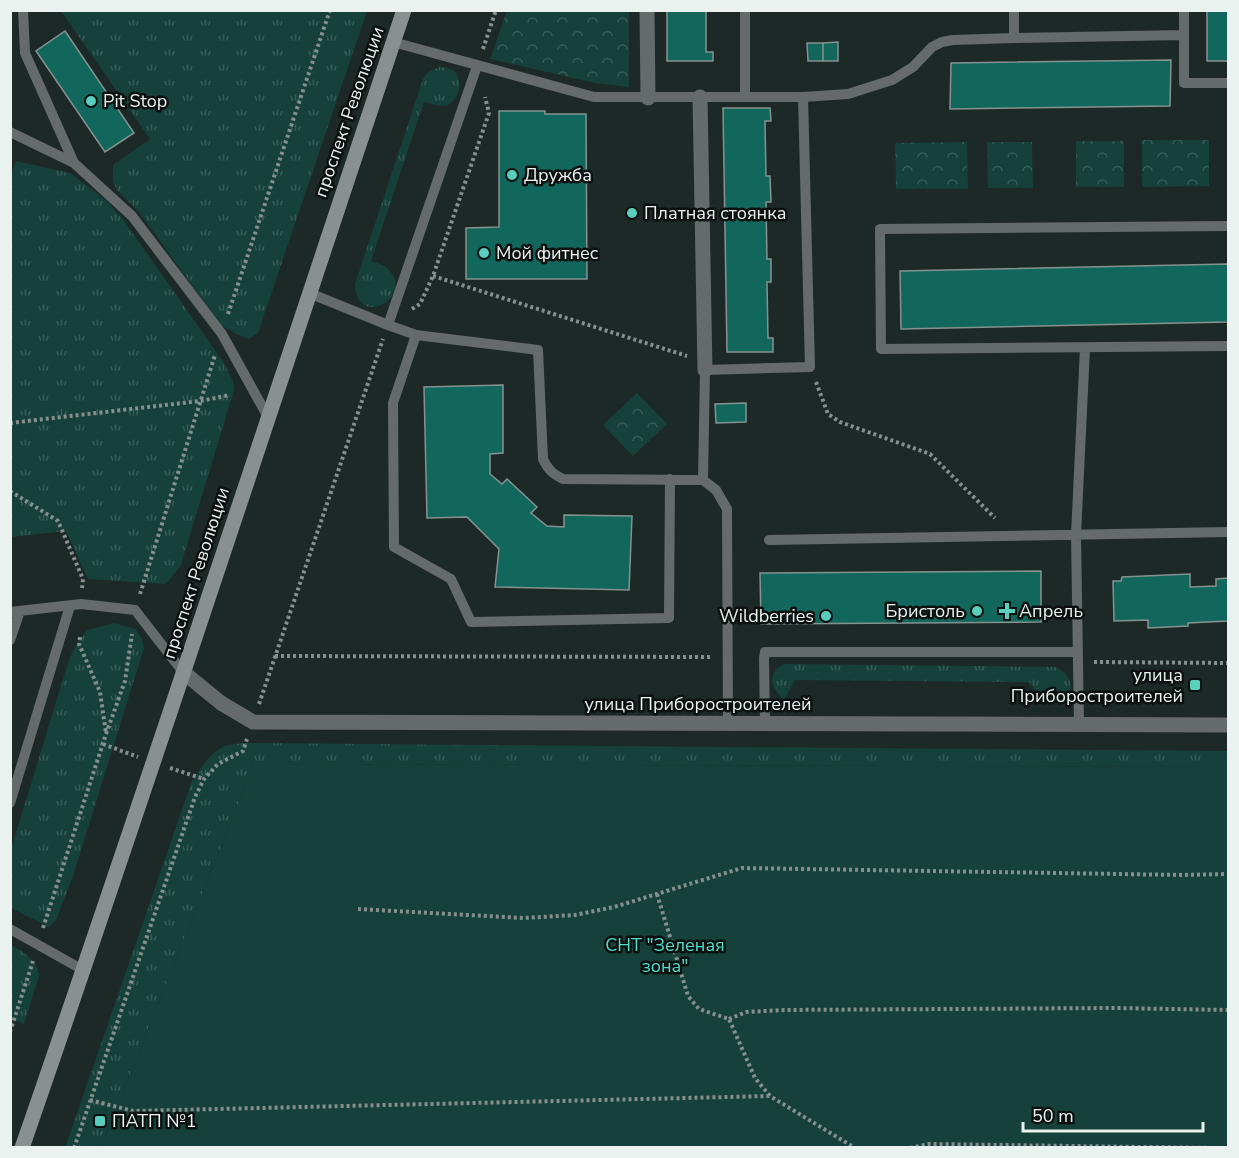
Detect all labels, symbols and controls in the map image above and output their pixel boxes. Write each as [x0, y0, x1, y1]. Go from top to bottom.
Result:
street label: проспект Революции [309, 24, 389, 200]
place label: Pit Stop [103, 89, 167, 113]
marker: Pit Stop [84, 94, 98, 108]
place label: Дружба [524, 163, 592, 187]
marker: Дружба [505, 168, 519, 182]
place label: Платная стоянка [644, 201, 786, 225]
marker: Платная стоянка [625, 206, 639, 220]
place label: Мой фитнес [496, 241, 599, 265]
marker: Мой фитнес [477, 246, 491, 260]
street label: проспект Революции [157, 484, 235, 662]
place label: Бристоль [885, 599, 965, 623]
place label: Апрель [1019, 599, 1083, 623]
place label: Wildberries [719, 604, 814, 628]
marker: Бристоль [970, 604, 984, 618]
marker: Апрель [1000, 604, 1014, 618]
marker: Wildberries [819, 609, 833, 623]
place label: улица Приборостроителей [1011, 663, 1183, 708]
marker: улица Приборостроителей [1188, 678, 1202, 692]
street label: улица Приборостроителей [584, 692, 812, 716]
park label: СНТ "Зеленая зона" [605, 933, 725, 978]
scale bar [1023, 1095, 1203, 1133]
text: 50 m [1032, 1104, 1074, 1128]
place label: ПАТП №1 [112, 1109, 197, 1133]
marker: ПАТП №1 [93, 1114, 107, 1128]

